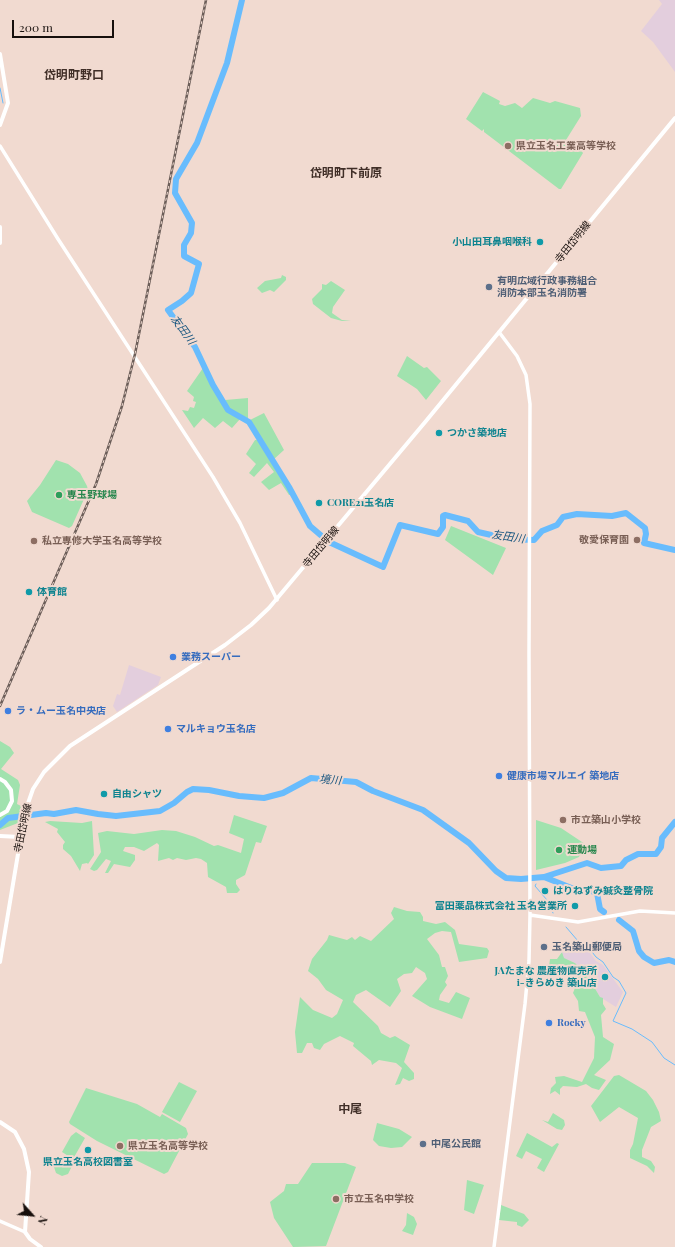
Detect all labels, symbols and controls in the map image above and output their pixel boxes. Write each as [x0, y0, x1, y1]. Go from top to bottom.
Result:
scale bar [14, 12, 116, 38]
text: 200 m [19, 19, 53, 35]
district label: 岱明町野口 [44, 68, 104, 82]
place label: 県立玉名工業高等学校 [516, 140, 616, 152]
marker: 県立玉名工業高等学校 [503, 141, 513, 151]
district label: 岱明町下前原 [310, 166, 382, 180]
street label: 寺田岱明線 [553, 219, 593, 265]
place label: 小山田耳鼻咽喉科 [452, 236, 532, 248]
marker: 小山田耳鼻咽喉科 [535, 237, 545, 247]
place label: 有明広域行政事務組合 消防本部玉名消防署 [497, 275, 597, 298]
marker: 有明広域行政事務組合 消防本部玉名消防署 [484, 282, 494, 292]
water label: 友田川 [168, 313, 198, 347]
place label: つかさ築地店 [447, 427, 507, 439]
marker: つかさ築地店 [434, 428, 444, 438]
place label: 専玉野球場 [67, 489, 117, 501]
marker: 専玉野球場 [54, 490, 64, 500]
place label: CORE21玉名店 [327, 497, 394, 509]
marker: CORE21玉名店 [314, 498, 324, 508]
street label: 寺田岱明線 [300, 524, 342, 570]
water label: 友田川 [491, 528, 525, 546]
place label: 敬愛保育園 [579, 534, 629, 546]
place label: 私立専修大学玉名高等学校 [42, 535, 162, 547]
marker: 敬愛保育園 [632, 535, 642, 545]
marker: 私立専修大学玉名高等学校 [29, 536, 39, 546]
place label: 体育館 [37, 586, 67, 598]
marker: 体育館 [24, 587, 34, 597]
place label: 業務スーパー [181, 651, 241, 663]
marker: 業務スーパー [168, 652, 178, 662]
place label: ラ・ムー玉名中央店 [16, 705, 106, 717]
marker: ラ・ムー玉名中央店 [3, 706, 13, 716]
place label: マルキョウ玉名店 [176, 723, 256, 735]
marker: マルキョウ玉名店 [163, 724, 173, 734]
place label: 健康市場マルエイ 築地店 [507, 770, 619, 782]
marker: 健康市場マルエイ 築地店 [494, 771, 504, 781]
water label: 境川 [318, 772, 342, 788]
place label: 自由シャツ [112, 788, 162, 800]
marker: 自由シャツ [99, 789, 109, 799]
street label: 寺田岱明線 [12, 802, 34, 854]
place label: 市立築山小学校 [571, 814, 641, 826]
marker: 市立築山小学校 [558, 815, 568, 825]
place label: 運動場 [567, 844, 597, 856]
marker: 運動場 [554, 845, 564, 855]
place label: はりねずみ鍼灸整骨院 [553, 885, 653, 897]
marker: はりねずみ鍼灸整骨院 [540, 886, 550, 896]
place label: 富田薬品株式会社 玉名営業所 [435, 900, 567, 912]
marker: 富田薬品株式会社 玉名営業所 [570, 901, 580, 911]
place label: 玉名築山郵便局 [552, 941, 622, 953]
marker: 玉名築山郵便局 [539, 942, 549, 952]
place label: JAたまな 農産物直売所 i-きらめき 築山店 [495, 965, 597, 988]
marker: JAたまな 農産物直売所 i-きらめき 築山店 [600, 972, 610, 982]
place label: Rocky [557, 1017, 586, 1029]
marker: Rocky [544, 1018, 554, 1028]
district label: 中尾 [338, 1102, 362, 1116]
place label: 中尾公民館 [431, 1138, 481, 1150]
marker: 中尾公民館 [418, 1139, 428, 1149]
place label: 県立玉名高等学校 [128, 1140, 208, 1152]
marker: 県立玉名高等学校 [115, 1141, 125, 1151]
marker: 県立玉名高校図書室 [83, 1145, 93, 1155]
place label: 県立玉名高校図書室 [43, 1156, 133, 1168]
place label: 市立玉名中学校 [344, 1193, 414, 1205]
marker: 市立玉名中学校 [331, 1194, 341, 1204]
north arrow [12, 1195, 52, 1235]
text: N [35, 1214, 52, 1228]

